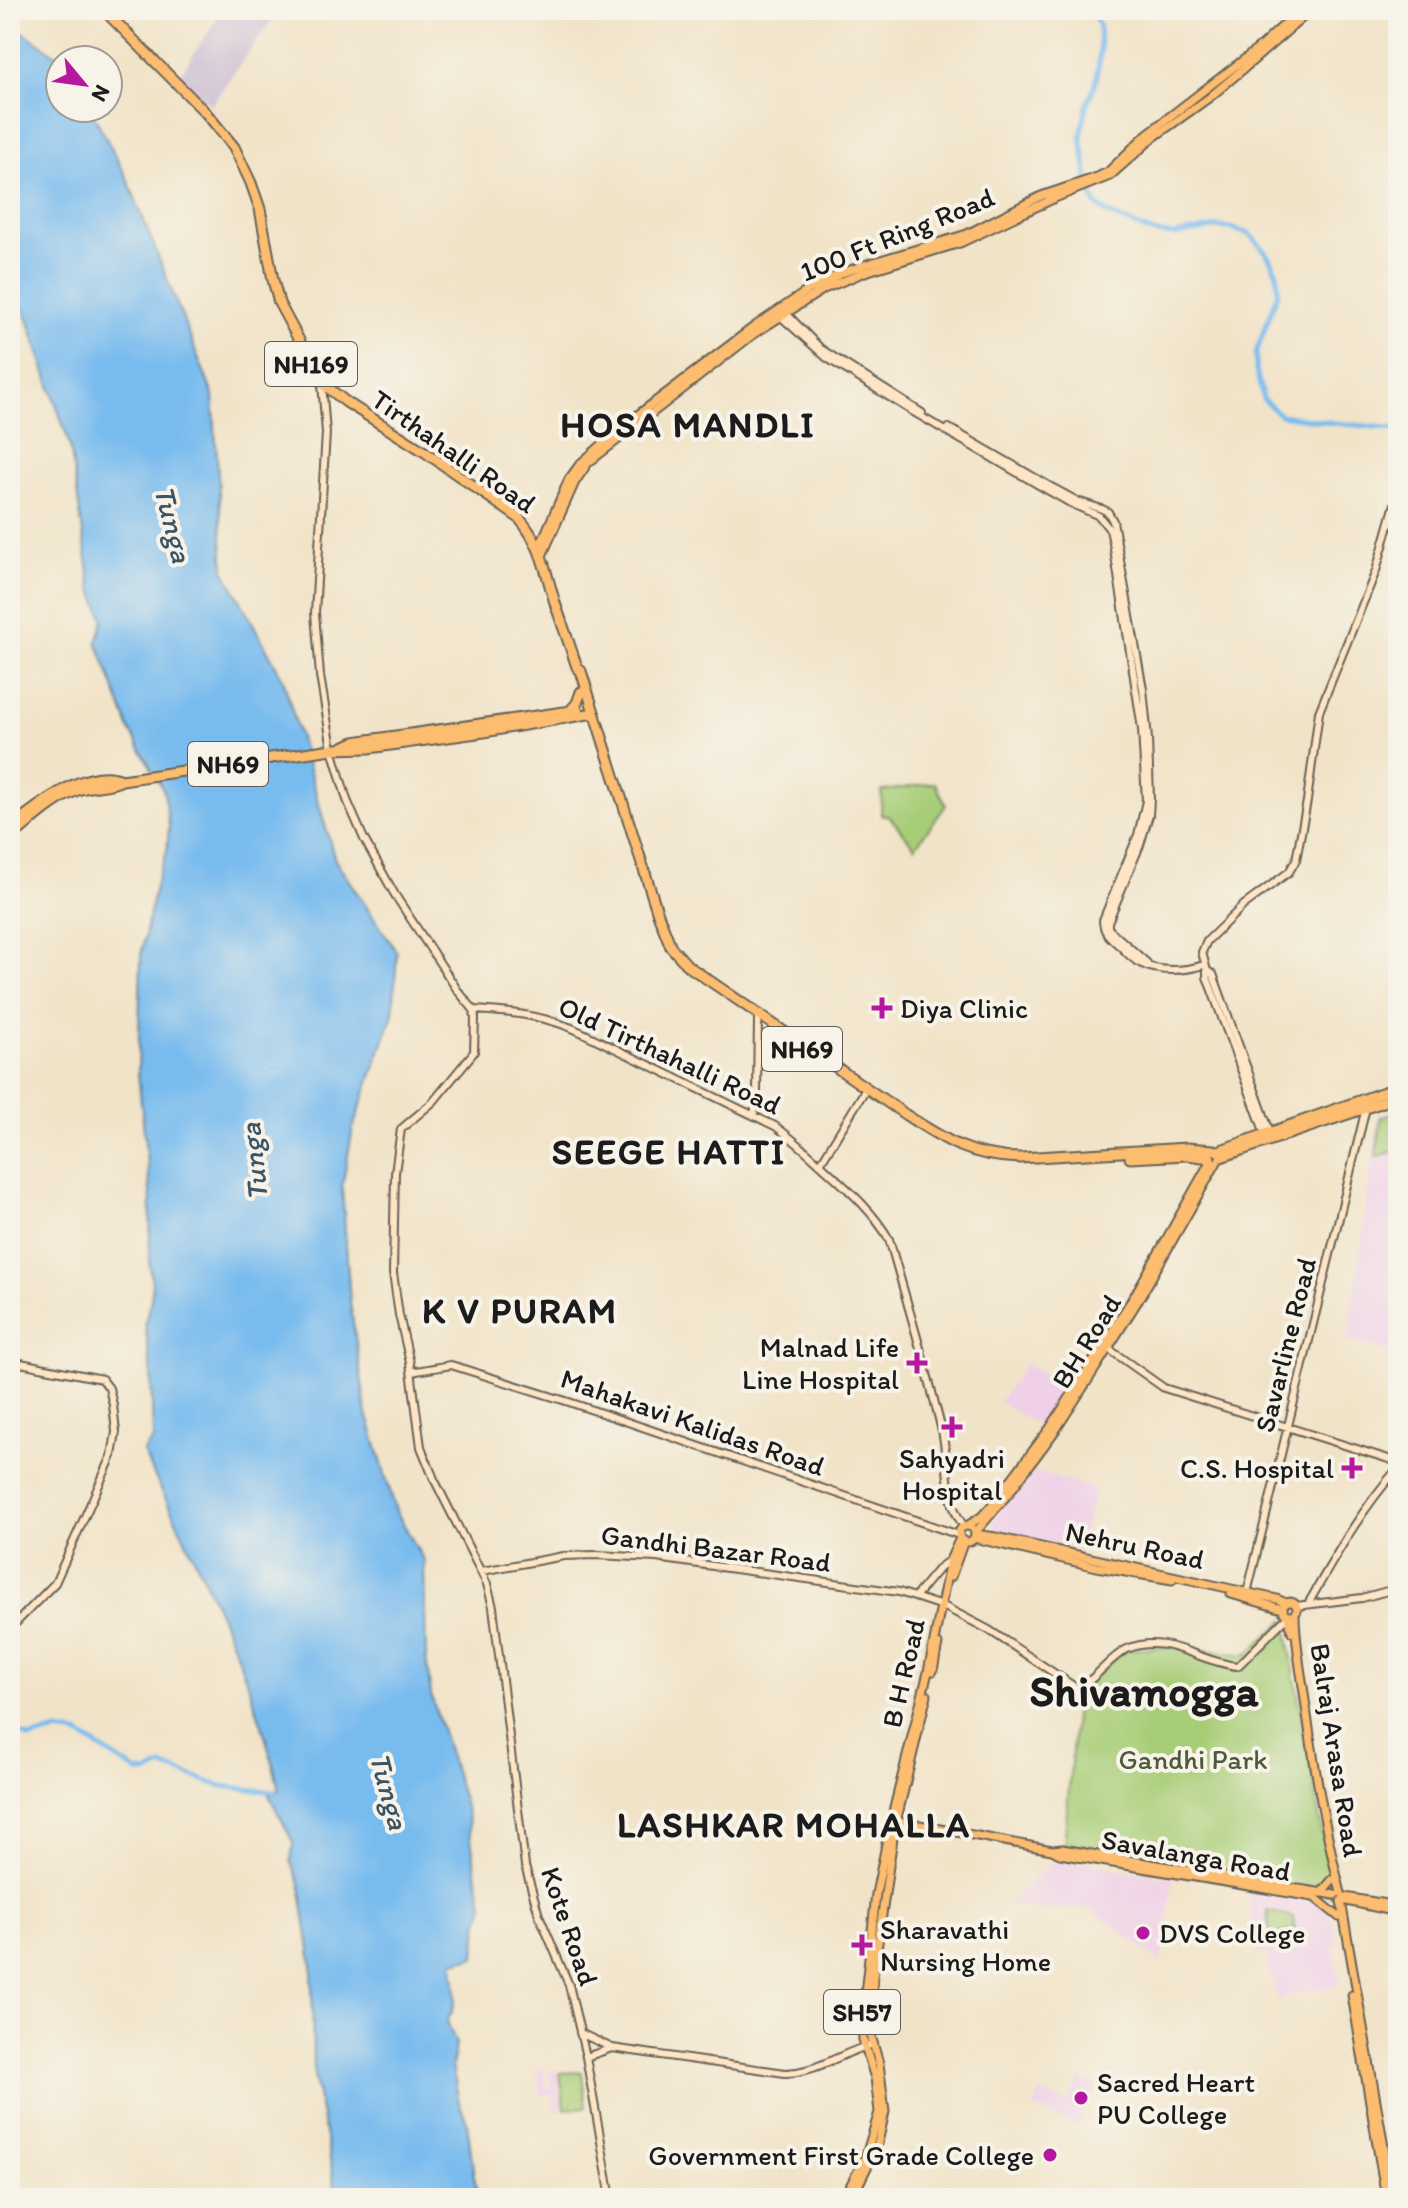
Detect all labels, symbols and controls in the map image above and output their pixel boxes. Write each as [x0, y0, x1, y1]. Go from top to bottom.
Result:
north arrow [44, 44, 124, 124]
text: N [86, 80, 116, 106]
street label: 100 Ft Ring Road [795, 179, 1000, 288]
road number: NH169 [265, 342, 357, 386]
street label: Tirthahalli Road [365, 382, 543, 521]
district label: HOSA MANDLI [560, 403, 816, 446]
water label: Tunga [146, 481, 201, 567]
road number: NH69 [188, 742, 268, 786]
street label: Old Tirthahalli Road [553, 989, 787, 1121]
place label: Diya Clinic [900, 991, 1028, 1025]
marker: Diya Clinic [871, 997, 893, 1019]
road number: NH69 [762, 1027, 842, 1071]
water label: Tunga [231, 1120, 276, 1203]
district label: SEEGE HATTI [552, 1130, 786, 1173]
street label: Savarline Road [1247, 1254, 1323, 1436]
street label: BH Road [1044, 1287, 1128, 1394]
district label: K V PURAM [422, 1289, 618, 1332]
place label: Malnad Life Line Hospital [742, 1330, 899, 1396]
marker: Malnad Life Line Hospital [906, 1352, 928, 1374]
street label: Mahakavi Kalidas Road [557, 1361, 830, 1483]
marker: Sahyadri Hospital [941, 1416, 963, 1438]
place label: Sahyadri Hospital [899, 1441, 1005, 1507]
place label: C.S. Hospital [1180, 1451, 1334, 1485]
marker: C.S. Hospital [1341, 1457, 1363, 1479]
street label: Nehru Road [1063, 1514, 1207, 1576]
street label: Gandhi Bazar Road [599, 1517, 833, 1579]
street label: B H Road [874, 1615, 932, 1731]
street label: Balraj Arasa Road [1303, 1641, 1371, 1859]
district label: Shivamogga [1030, 1664, 1260, 1717]
park label: Gandhi Park [1119, 1742, 1268, 1776]
water label: Tunga [361, 1748, 418, 1835]
district label: LASHKAR MOHALLA [617, 1803, 971, 1846]
street label: Savalanga Road [1099, 1822, 1293, 1888]
street label: Kote Road [534, 1862, 606, 1990]
place label: Sharavathi Nursing Home [880, 1912, 1051, 1978]
place label: DVS College [1159, 1916, 1305, 1950]
marker: DVS College [1134, 1924, 1152, 1942]
marker: Sharavathi Nursing Home [851, 1934, 873, 1956]
road number: SH57 [824, 1990, 900, 2034]
place label: Sacred Heart PU College [1097, 2065, 1255, 2131]
marker: Sacred Heart PU College [1072, 2089, 1090, 2107]
place label: Government First Grade College [648, 2138, 1034, 2172]
marker: Government First Grade College [1041, 2146, 1059, 2164]

